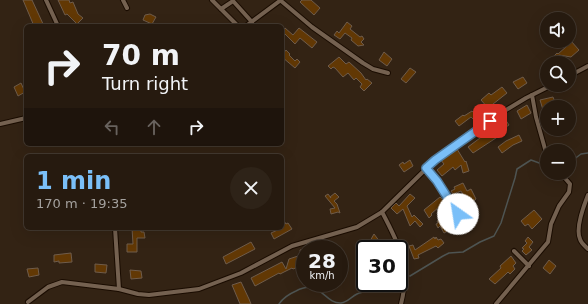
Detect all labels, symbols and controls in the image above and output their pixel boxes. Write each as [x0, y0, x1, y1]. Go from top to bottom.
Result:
map controls [540, 12, 576, 180]
button: sound [540, 12, 576, 48]
text: 70 m [102, 39, 180, 72]
icon: right [36, 40, 88, 92]
button: search [540, 56, 576, 92]
text: Turn right [102, 73, 188, 94]
button: + [540, 100, 576, 136]
pin [473, 104, 507, 138]
icon: arrive [479, 110, 501, 132]
icon: left [101, 116, 123, 138]
icon: ahead [143, 116, 165, 138]
icon: right [185, 116, 207, 138]
button: − [540, 144, 576, 180]
text: 1 min [36, 167, 111, 195]
button: close [230, 167, 272, 209]
position arrow [437, 193, 479, 235]
text: 170 m · 19:35 [36, 196, 127, 211]
speed limit sign: 30 [356, 240, 408, 292]
text: 28 [308, 249, 336, 273]
text: km/h [309, 270, 335, 281]

